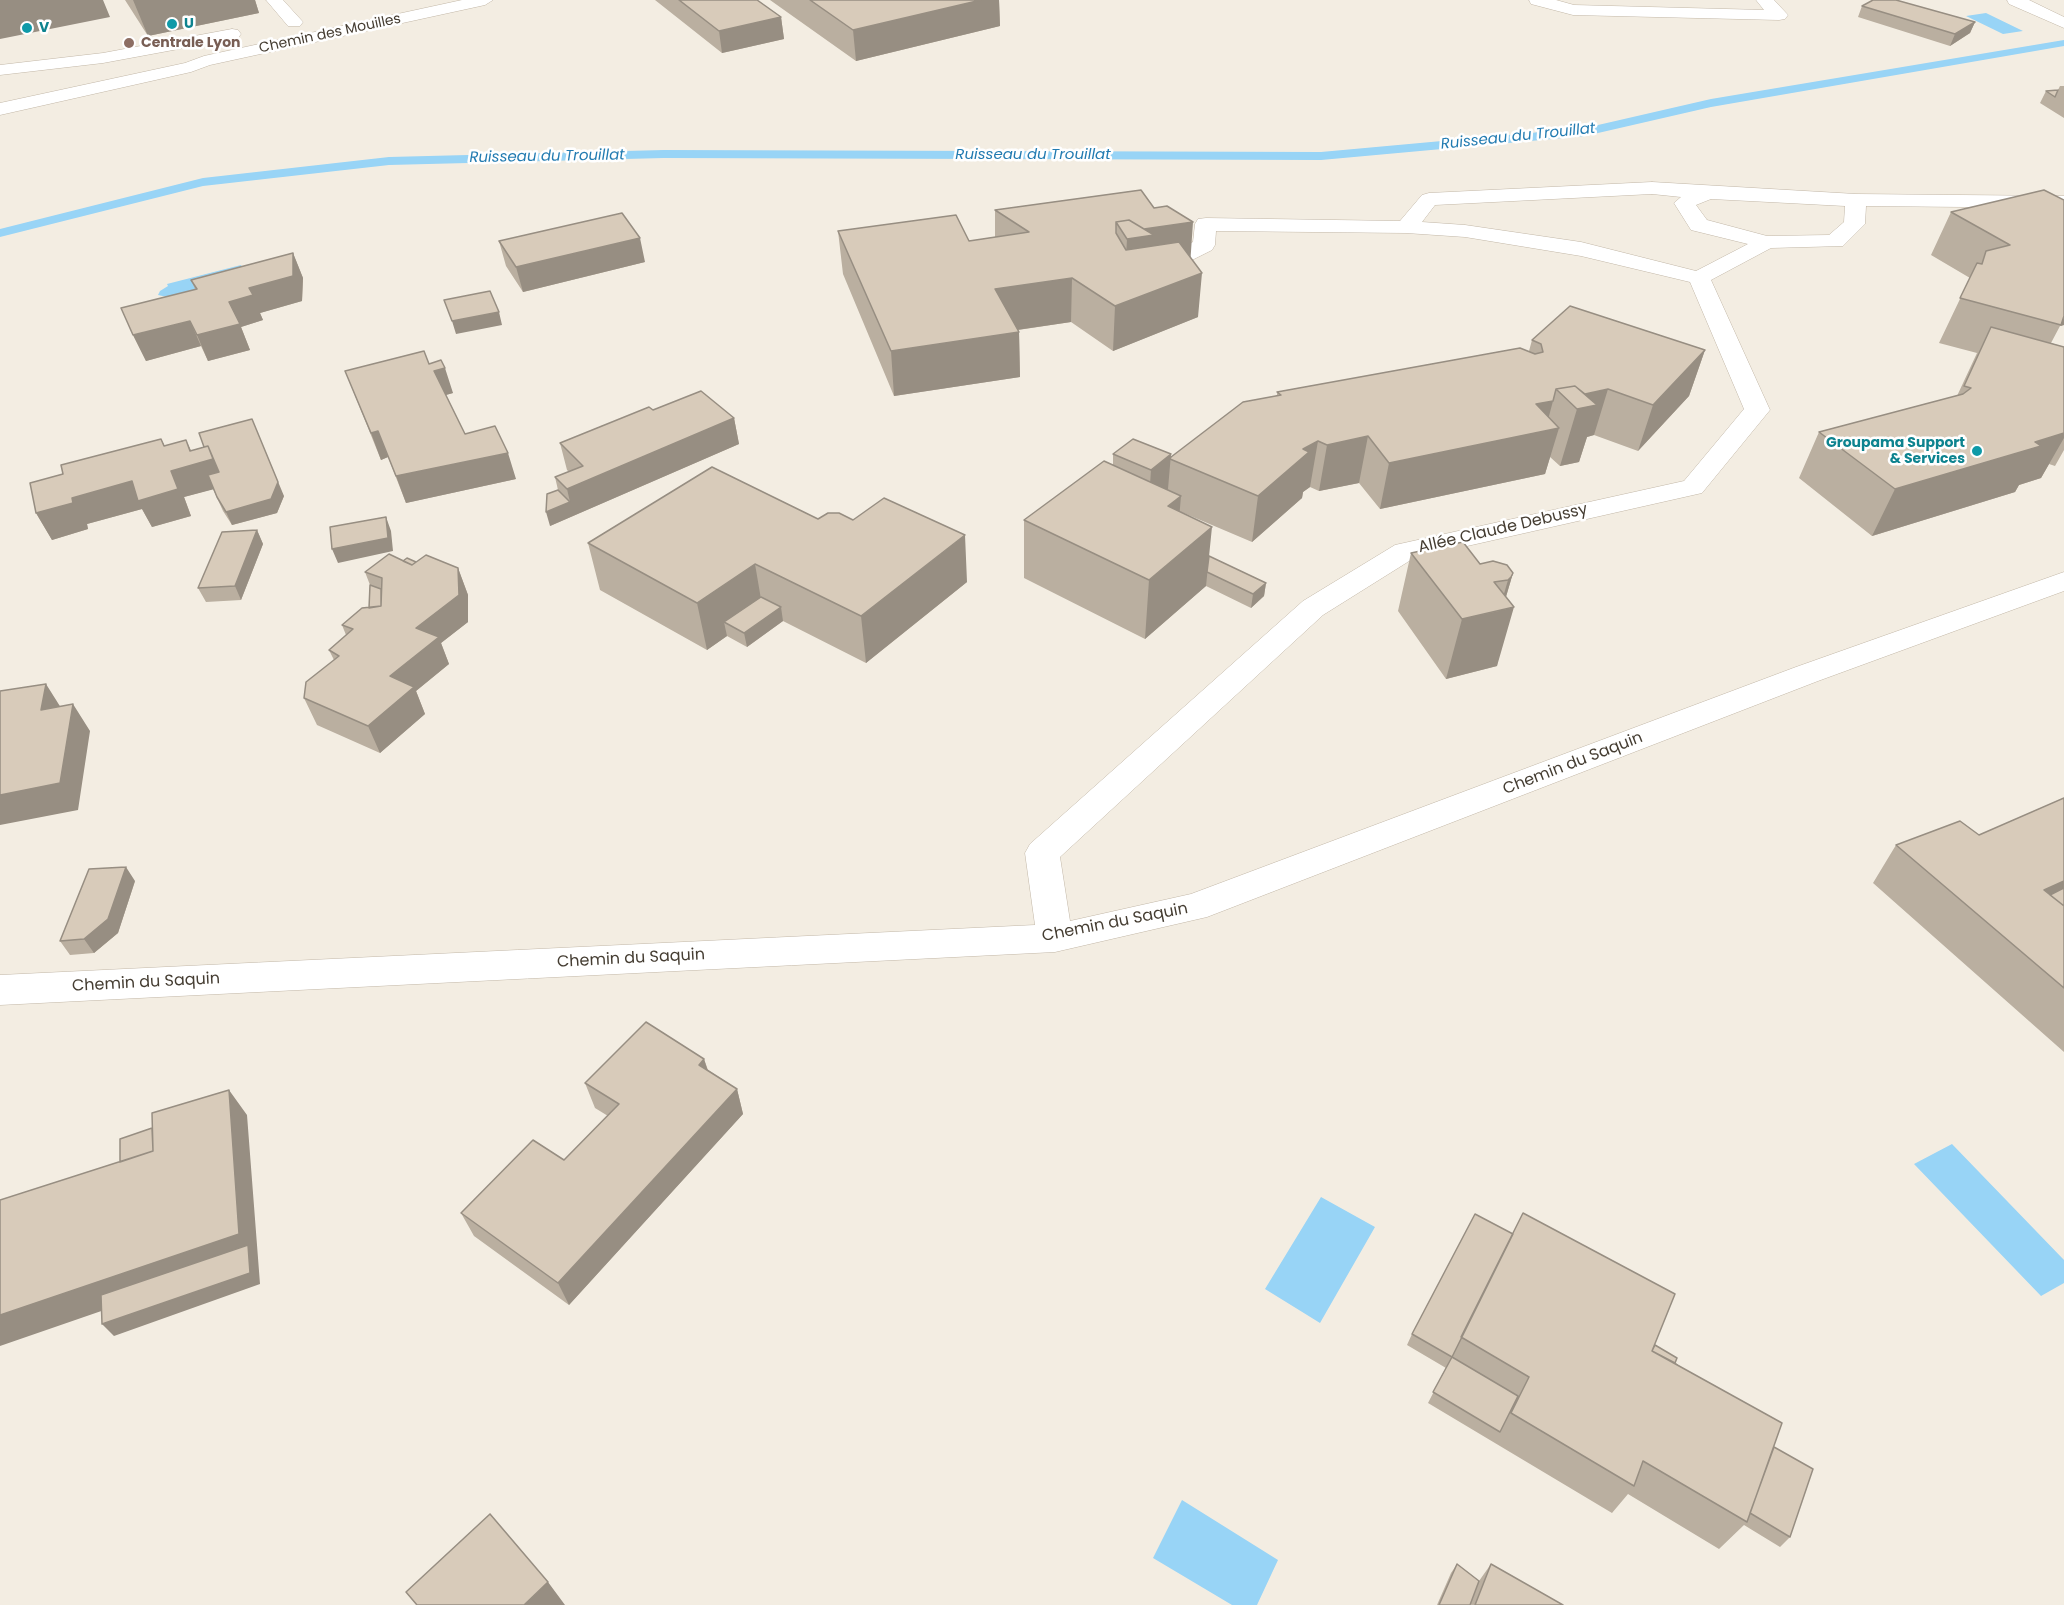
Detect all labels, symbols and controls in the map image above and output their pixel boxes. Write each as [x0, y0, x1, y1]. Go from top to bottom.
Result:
street label: Chemin des Mouilles [258, 11, 402, 57]
place label: U [184, 16, 194, 32]
marker: U [165, 17, 179, 31]
place label: V [39, 20, 49, 36]
marker: V [20, 21, 34, 35]
place label: Centrale Lyon [141, 35, 241, 51]
marker: Centrale Lyon [122, 36, 136, 50]
water label: Ruisseau du Trouillat [1440, 120, 1596, 154]
water label: Ruisseau du Trouillat [955, 146, 1111, 164]
water label: Ruisseau du Trouillat [469, 147, 625, 167]
place label: Groupama Support & Services [1826, 435, 1965, 467]
marker: Groupama Support & Services [1970, 444, 1984, 458]
street label: Allée Claude Debussy [1416, 500, 1590, 558]
street label: Chemin du Saquin [1500, 728, 1646, 800]
street label: Chemin du Saquin [1040, 899, 1190, 947]
street label: Chemin du Saquin [556, 946, 706, 972]
street label: Chemin du Saquin [71, 970, 221, 996]

